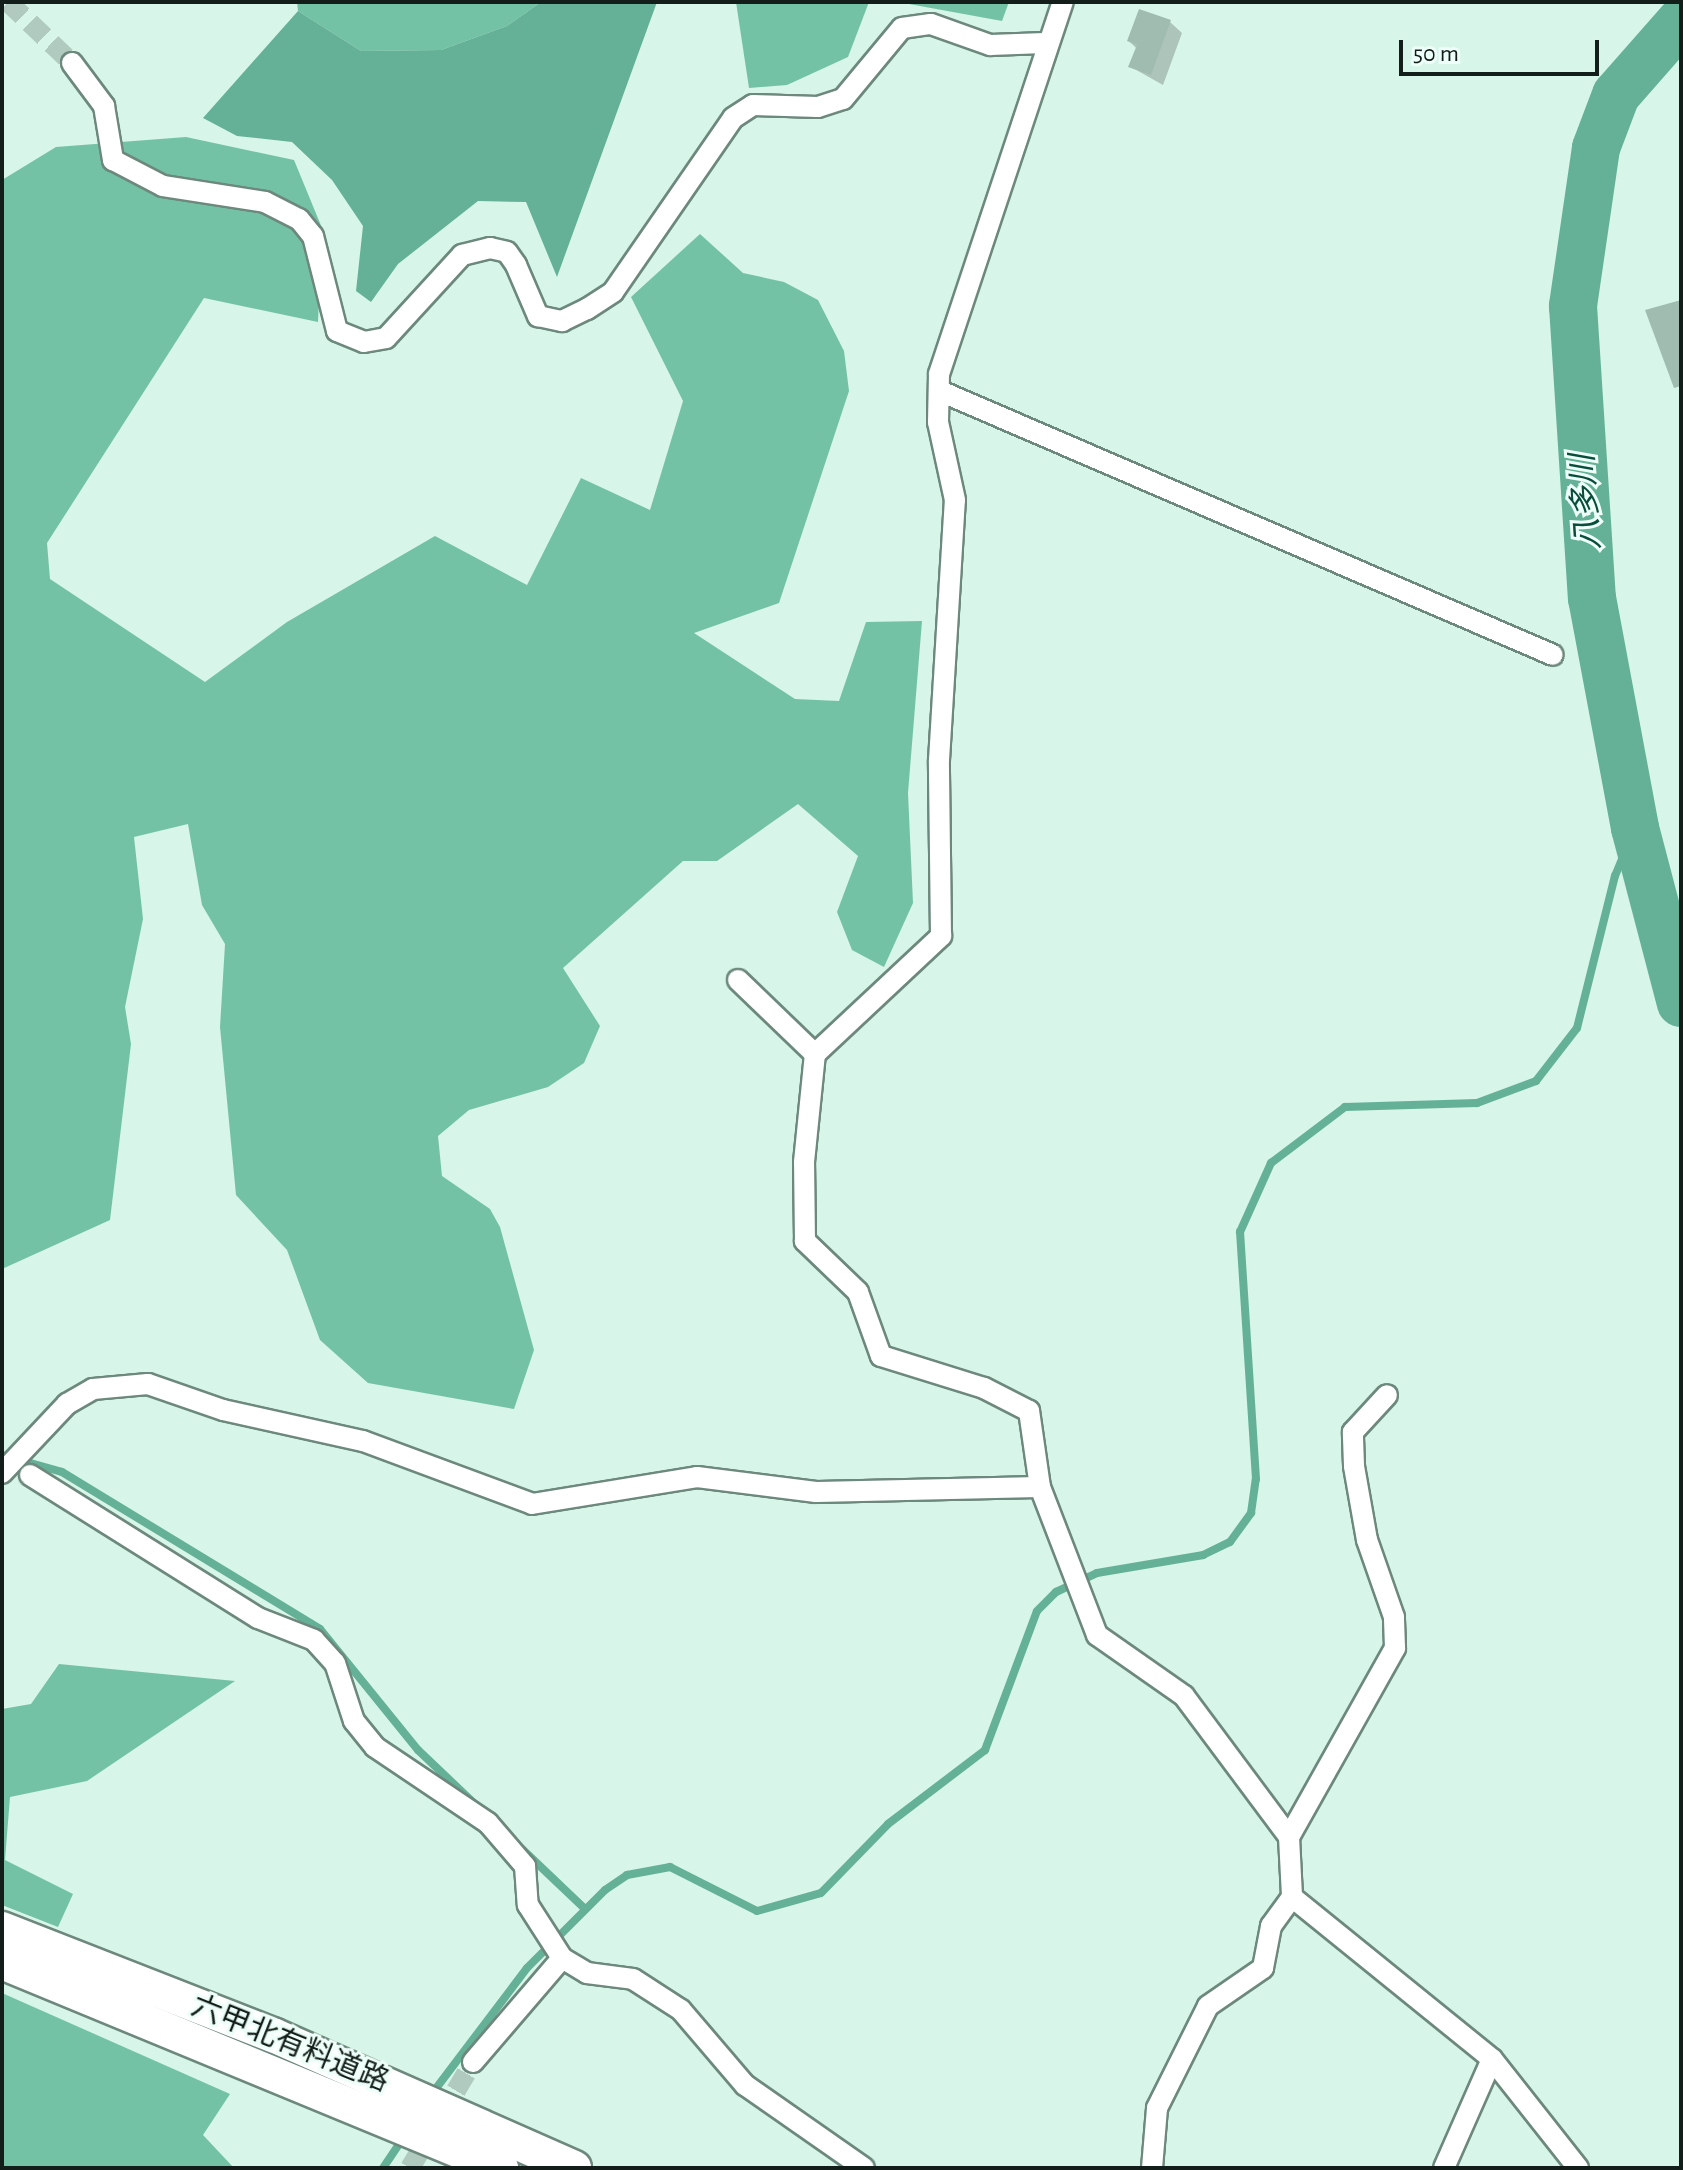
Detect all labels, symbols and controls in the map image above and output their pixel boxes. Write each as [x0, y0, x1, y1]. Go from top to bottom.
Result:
scale bar [1403, 24, 1603, 74]
text: 50 m [1413, 42, 1459, 66]
water label: 八多川 [1563, 453, 1609, 551]
street label: 六甲北有料道路 [186, 1988, 394, 2100]

